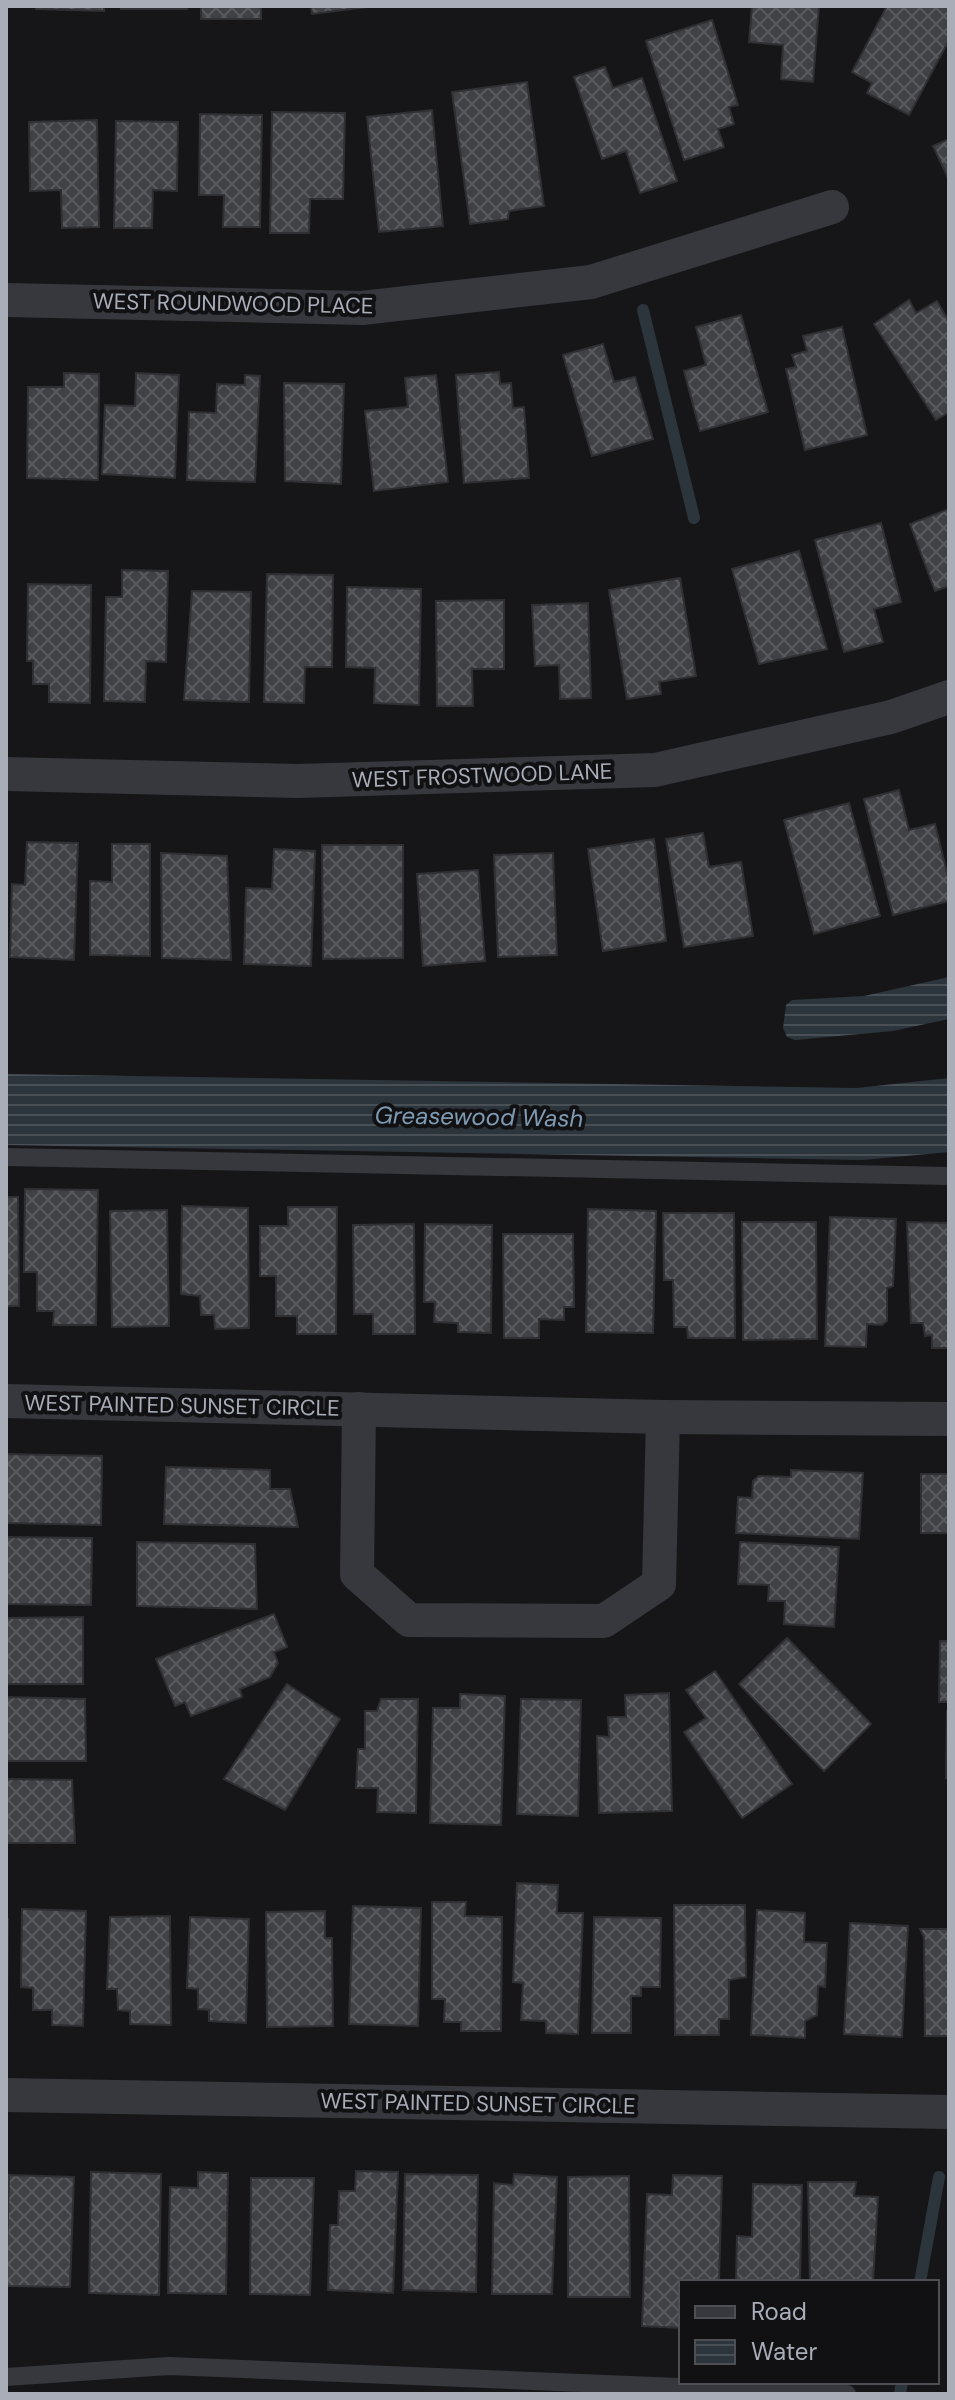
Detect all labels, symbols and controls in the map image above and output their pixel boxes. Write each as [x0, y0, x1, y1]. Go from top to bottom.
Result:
street label: WEST ROUNDWOOD PLACE [92, 287, 374, 320]
street label: WEST FROSTWOOD LANE [351, 756, 613, 795]
water label: Greasewood Wash [374, 1099, 584, 1134]
street label: WEST PAINTED SUNSET CIRCLE [24, 1388, 340, 1423]
street label: WEST PAINTED SUNSET CIRCLE [320, 2086, 636, 2121]
legend [679, 2280, 939, 2384]
text: Road [751, 2296, 807, 2327]
text: Water [751, 2336, 817, 2367]

